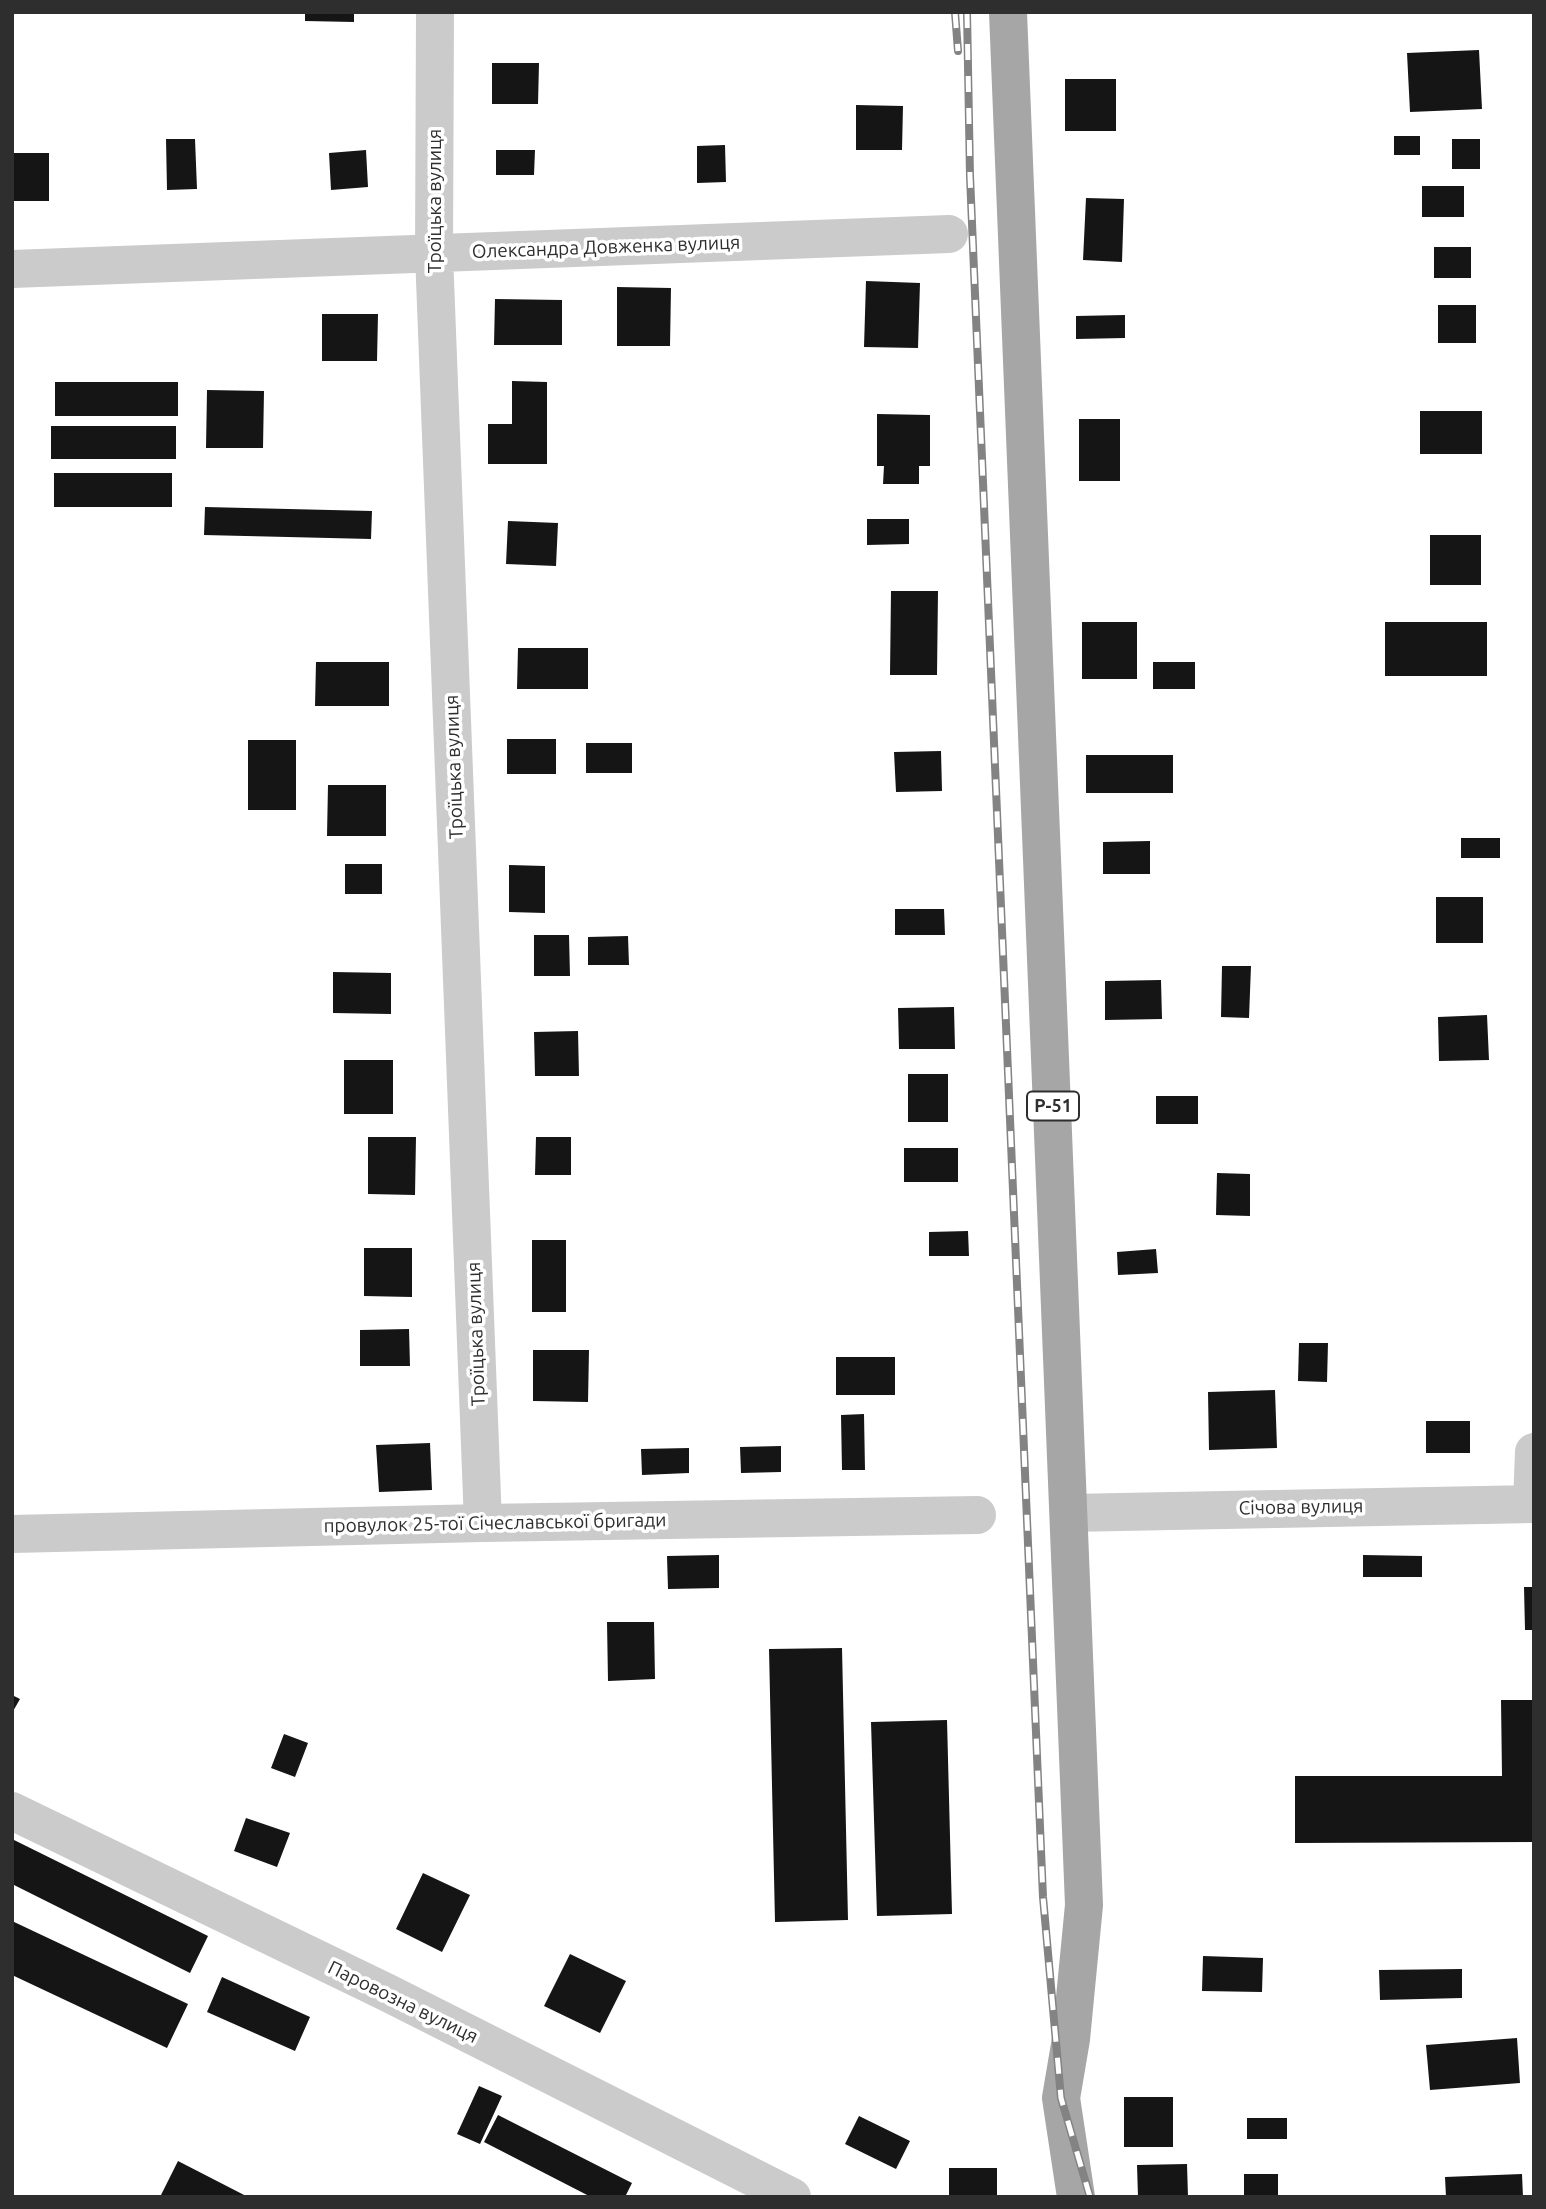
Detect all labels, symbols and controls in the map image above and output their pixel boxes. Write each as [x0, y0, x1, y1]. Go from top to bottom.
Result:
street label: Троїцька вулиця [424, 129, 446, 273]
street label: Олександра Довженка вулиця [471, 231, 741, 263]
street label: Троїцька вулиця [440, 694, 468, 840]
road number: Р-51 [1027, 1092, 1079, 1120]
street label: Троїцька вулиця [462, 1261, 490, 1407]
street label: Січова вулиця [1238, 1495, 1364, 1519]
street label: провулок 25-тої Січеславської бригади [323, 1509, 667, 1537]
street label: Паровозна вулиця [324, 1956, 482, 2048]

